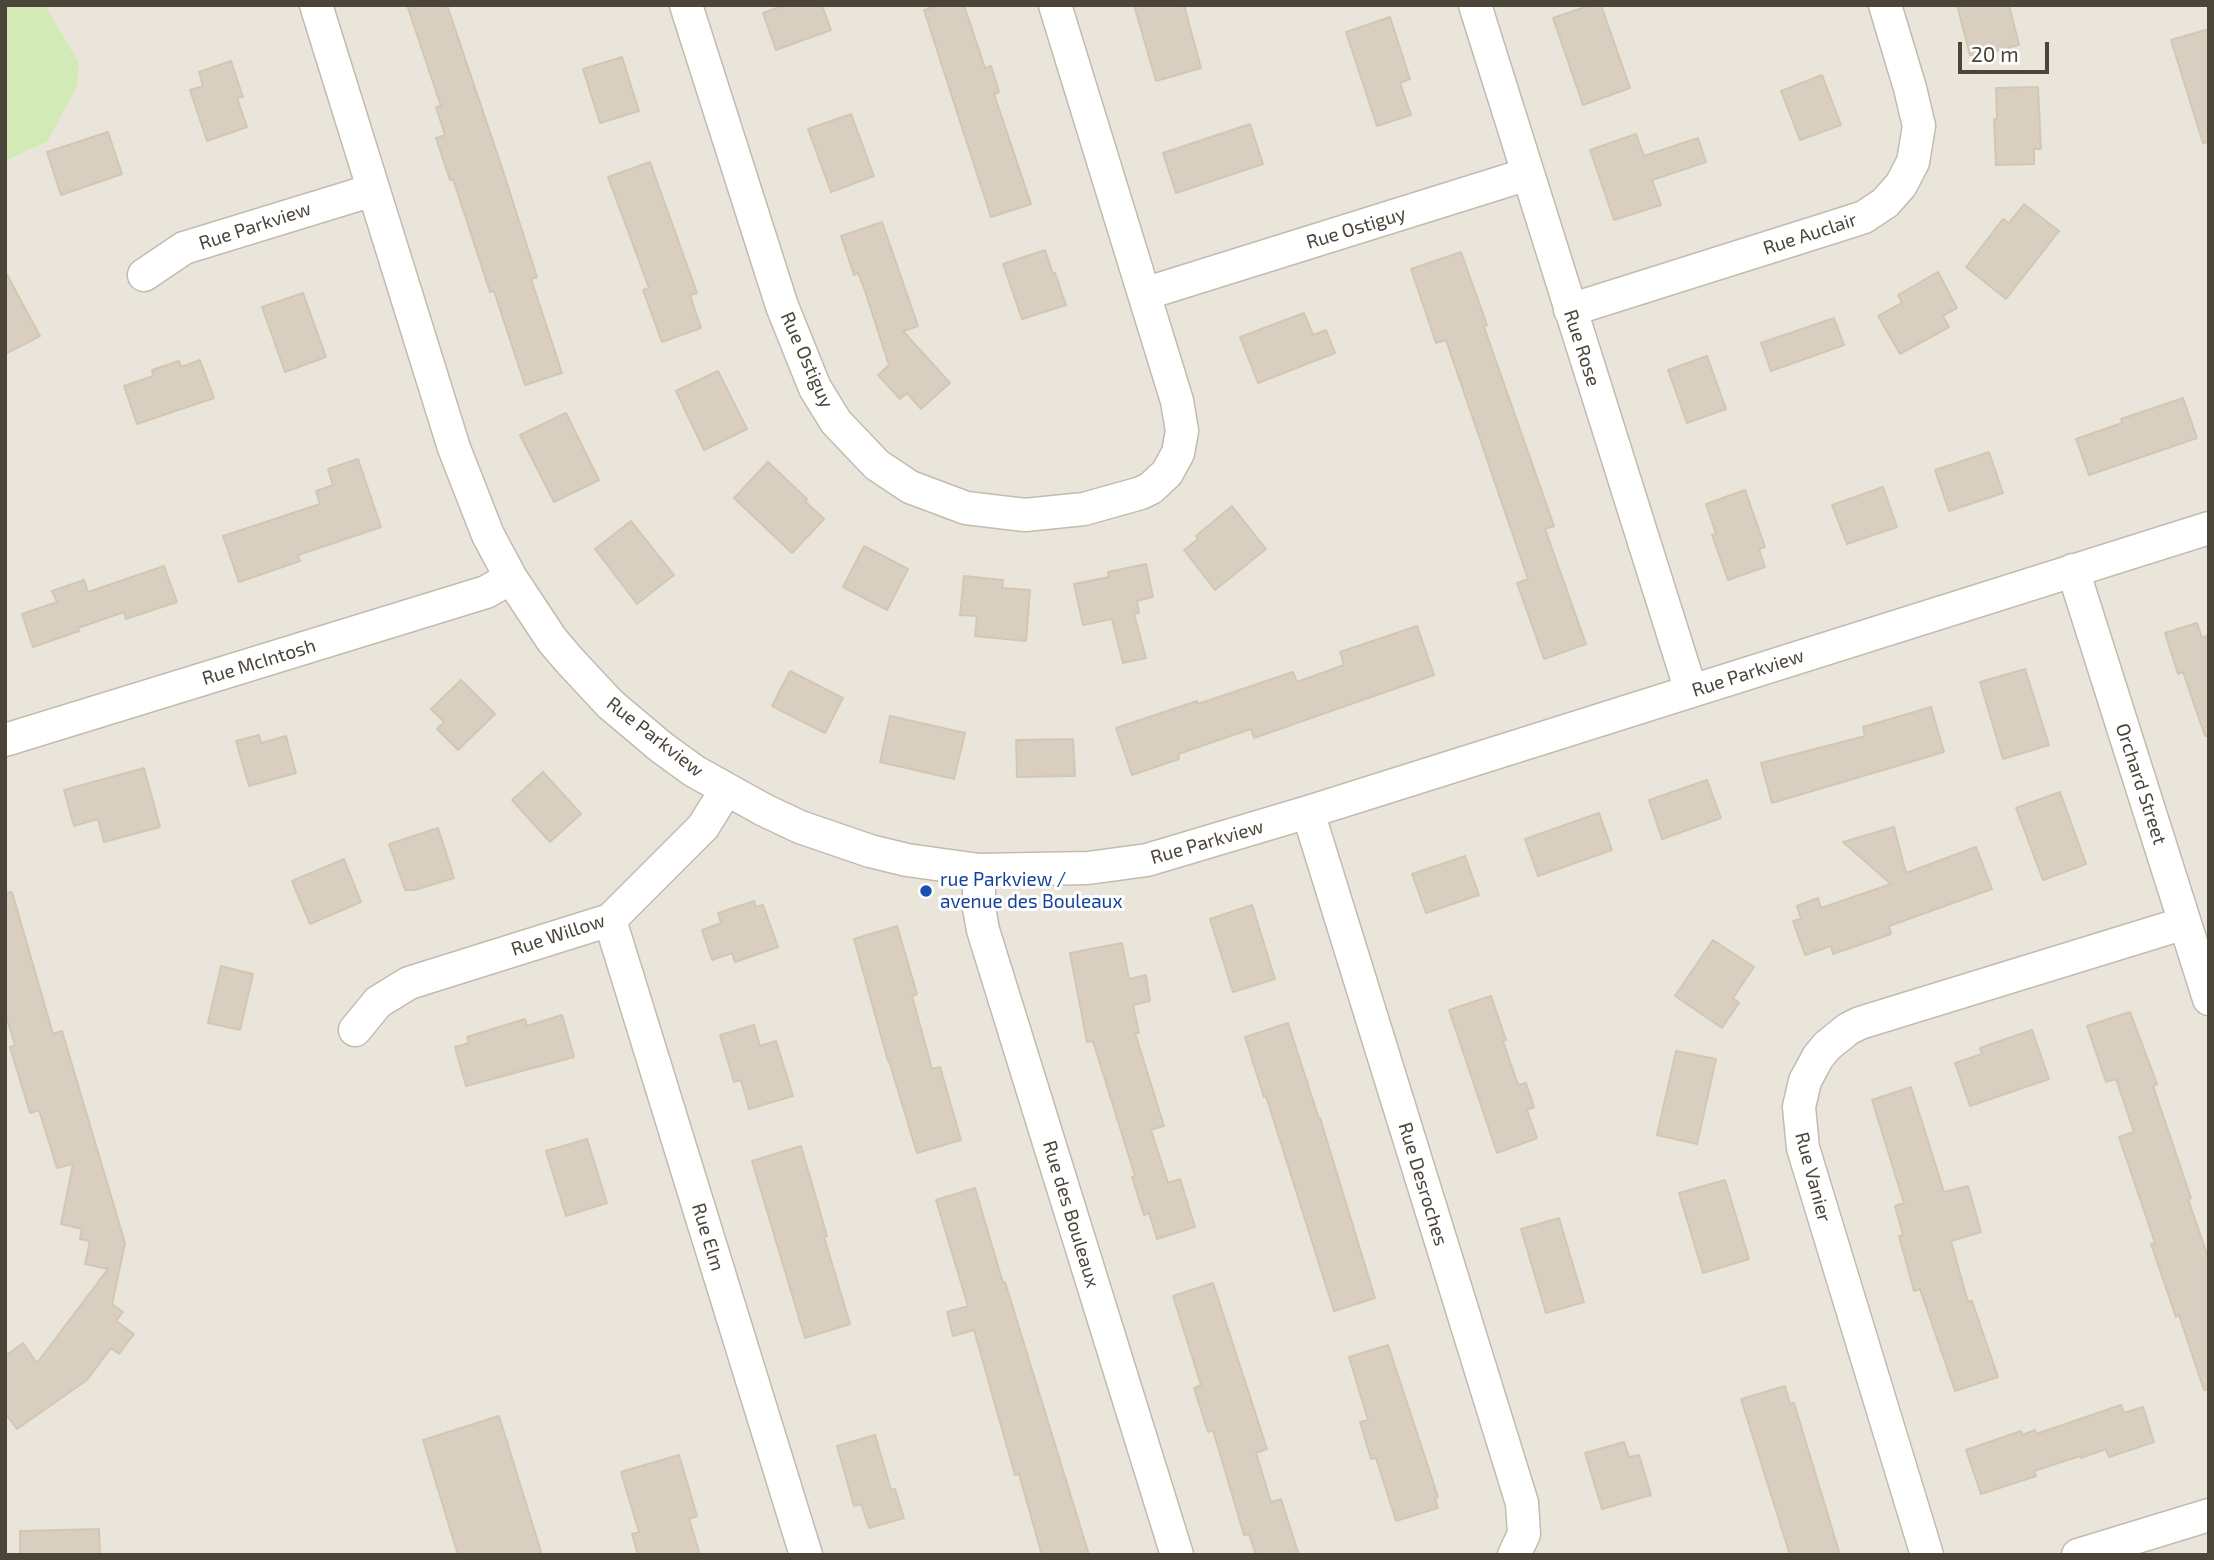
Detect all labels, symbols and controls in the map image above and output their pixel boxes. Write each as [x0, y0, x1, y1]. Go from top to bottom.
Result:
scale bar [1962, 28, 2053, 72]
text: 20 m [1971, 41, 2019, 66]
street label: Rue Parkview [196, 197, 314, 255]
street label: Rue Ostiguy [1304, 202, 1408, 254]
street label: Rue Auclair [1760, 208, 1860, 260]
street label: Rue Rose [1559, 307, 1605, 389]
street label: Rue Ostiguy [776, 308, 838, 412]
street label: Rue McIntosh [199, 634, 319, 690]
street label: Rue Parkview [1689, 644, 1807, 702]
street label: Rue Parkview [602, 692, 708, 782]
street label: Orchard Street [2111, 720, 2171, 848]
street label: Rue Parkview [1148, 815, 1266, 869]
place label: rue Parkview / avenue des Bouleaux [940, 869, 1122, 913]
marker: rue Parkview / avenue des Bouleaux [918, 883, 934, 899]
street label: Rue Willow [508, 909, 608, 961]
street label: Rue Desroches [1393, 1120, 1453, 1248]
street label: Rue Vanier [1790, 1130, 1836, 1224]
street label: Rue des Bouleaux [1038, 1138, 1104, 1290]
street label: Rue Elm [687, 1200, 729, 1274]

